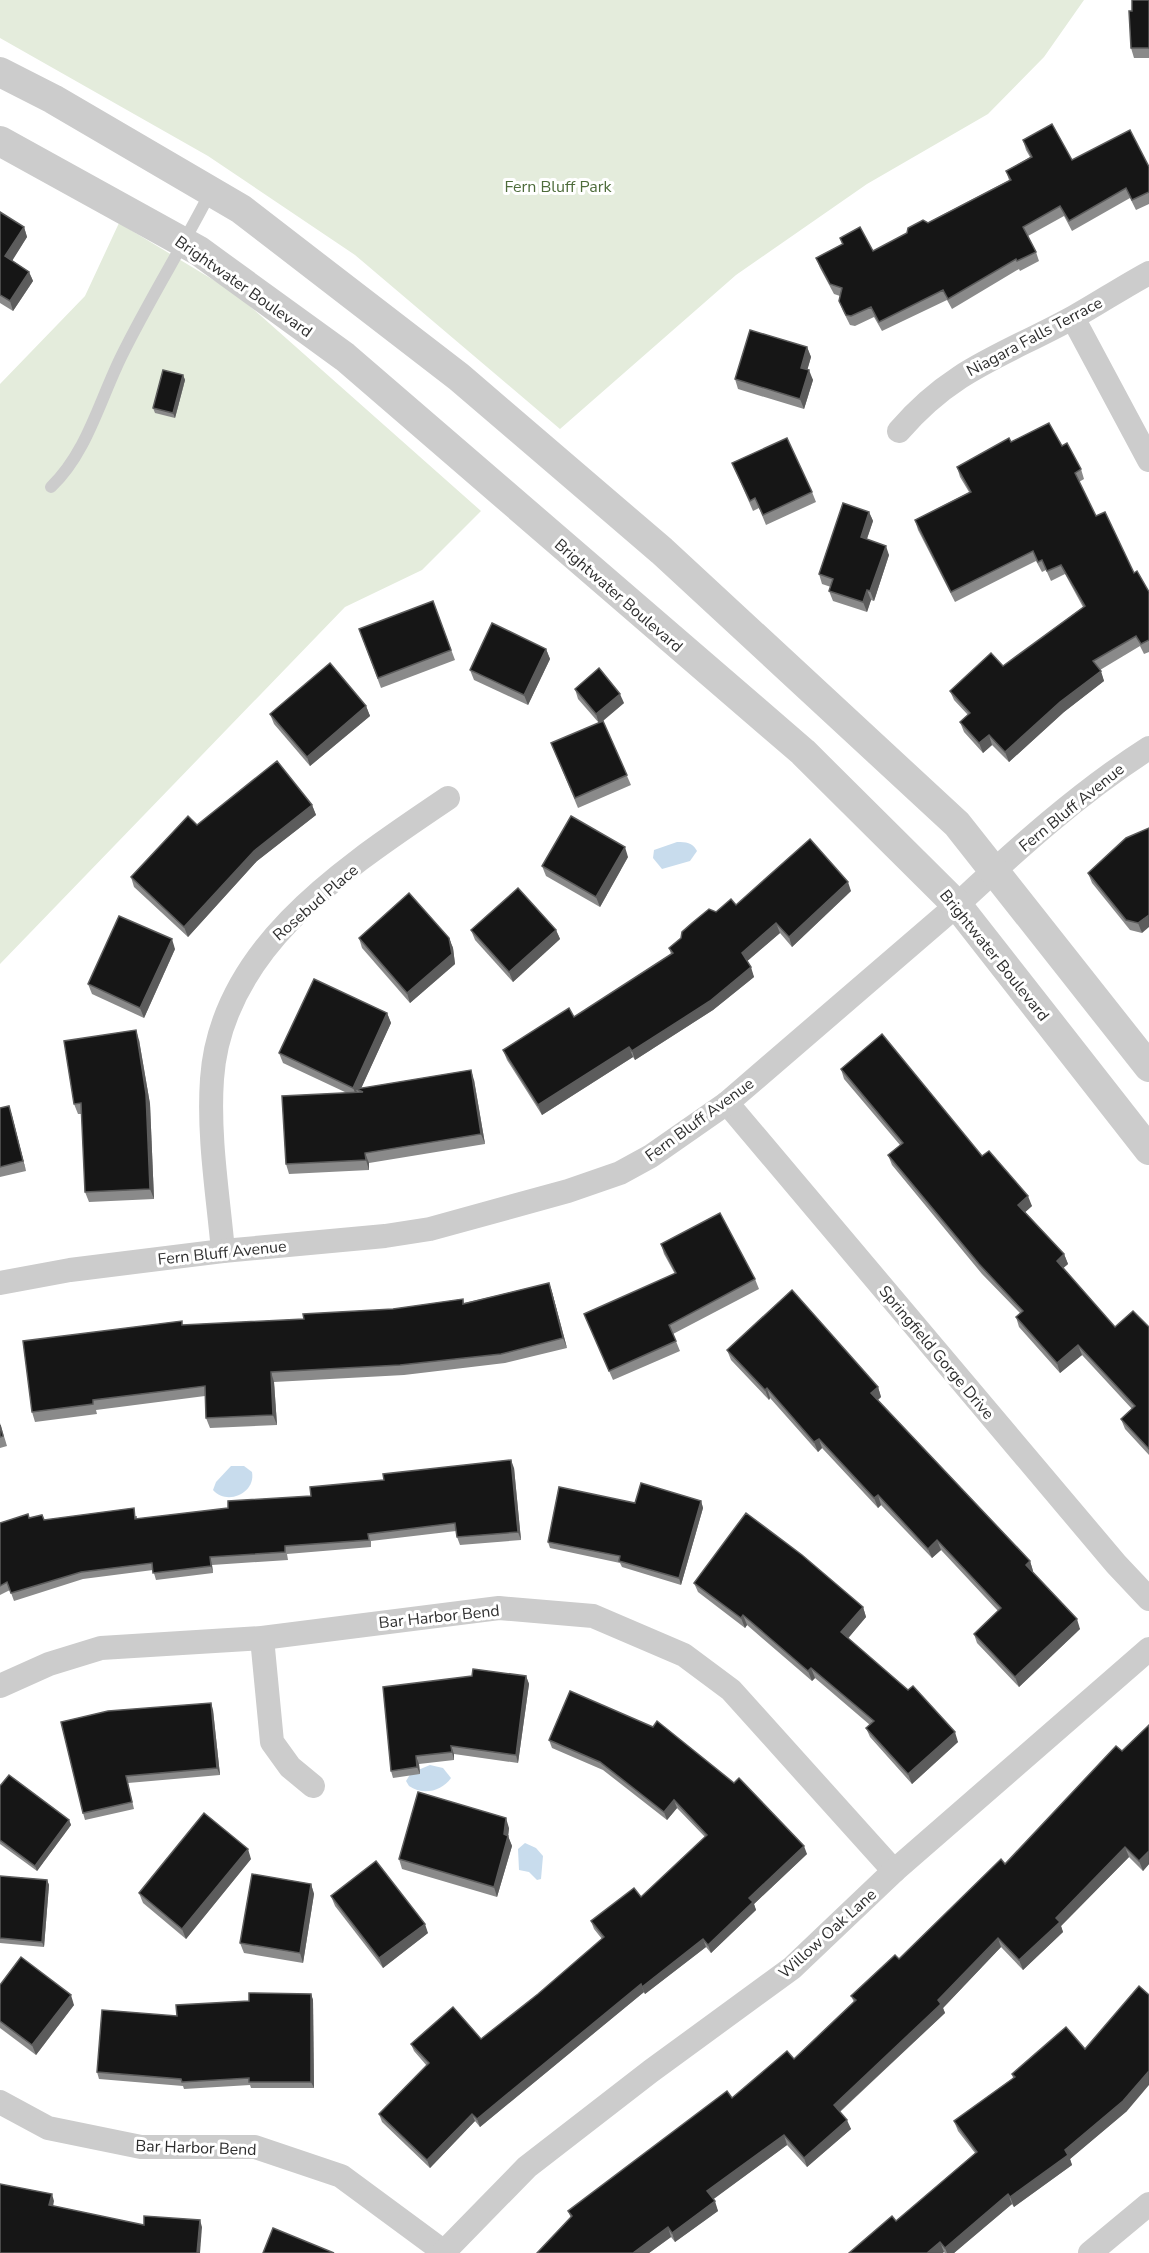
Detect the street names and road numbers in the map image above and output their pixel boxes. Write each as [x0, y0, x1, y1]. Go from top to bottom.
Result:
street label: Brightwater Boulevard [170, 231, 317, 343]
street label: Niagara Falls Terrace [963, 292, 1106, 382]
street label: Brightwater Boulevard [549, 534, 687, 658]
street label: Fern Bluff Avenue [1014, 759, 1129, 857]
street label: Rosebud Place [268, 860, 363, 946]
street label: Brightwater Boulevard [934, 885, 1054, 1026]
street label: Fern Bluff Avenue [641, 1073, 758, 1167]
street label: Fern Bluff Avenue [157, 1235, 288, 1271]
street label: Springfield Gorge Drive [874, 1281, 999, 1424]
street label: Bar Harbor Bend [378, 1600, 501, 1634]
street label: Willow Oak Lane [774, 1884, 881, 1984]
street label: Bar Harbor Bend [135, 2135, 257, 2161]

